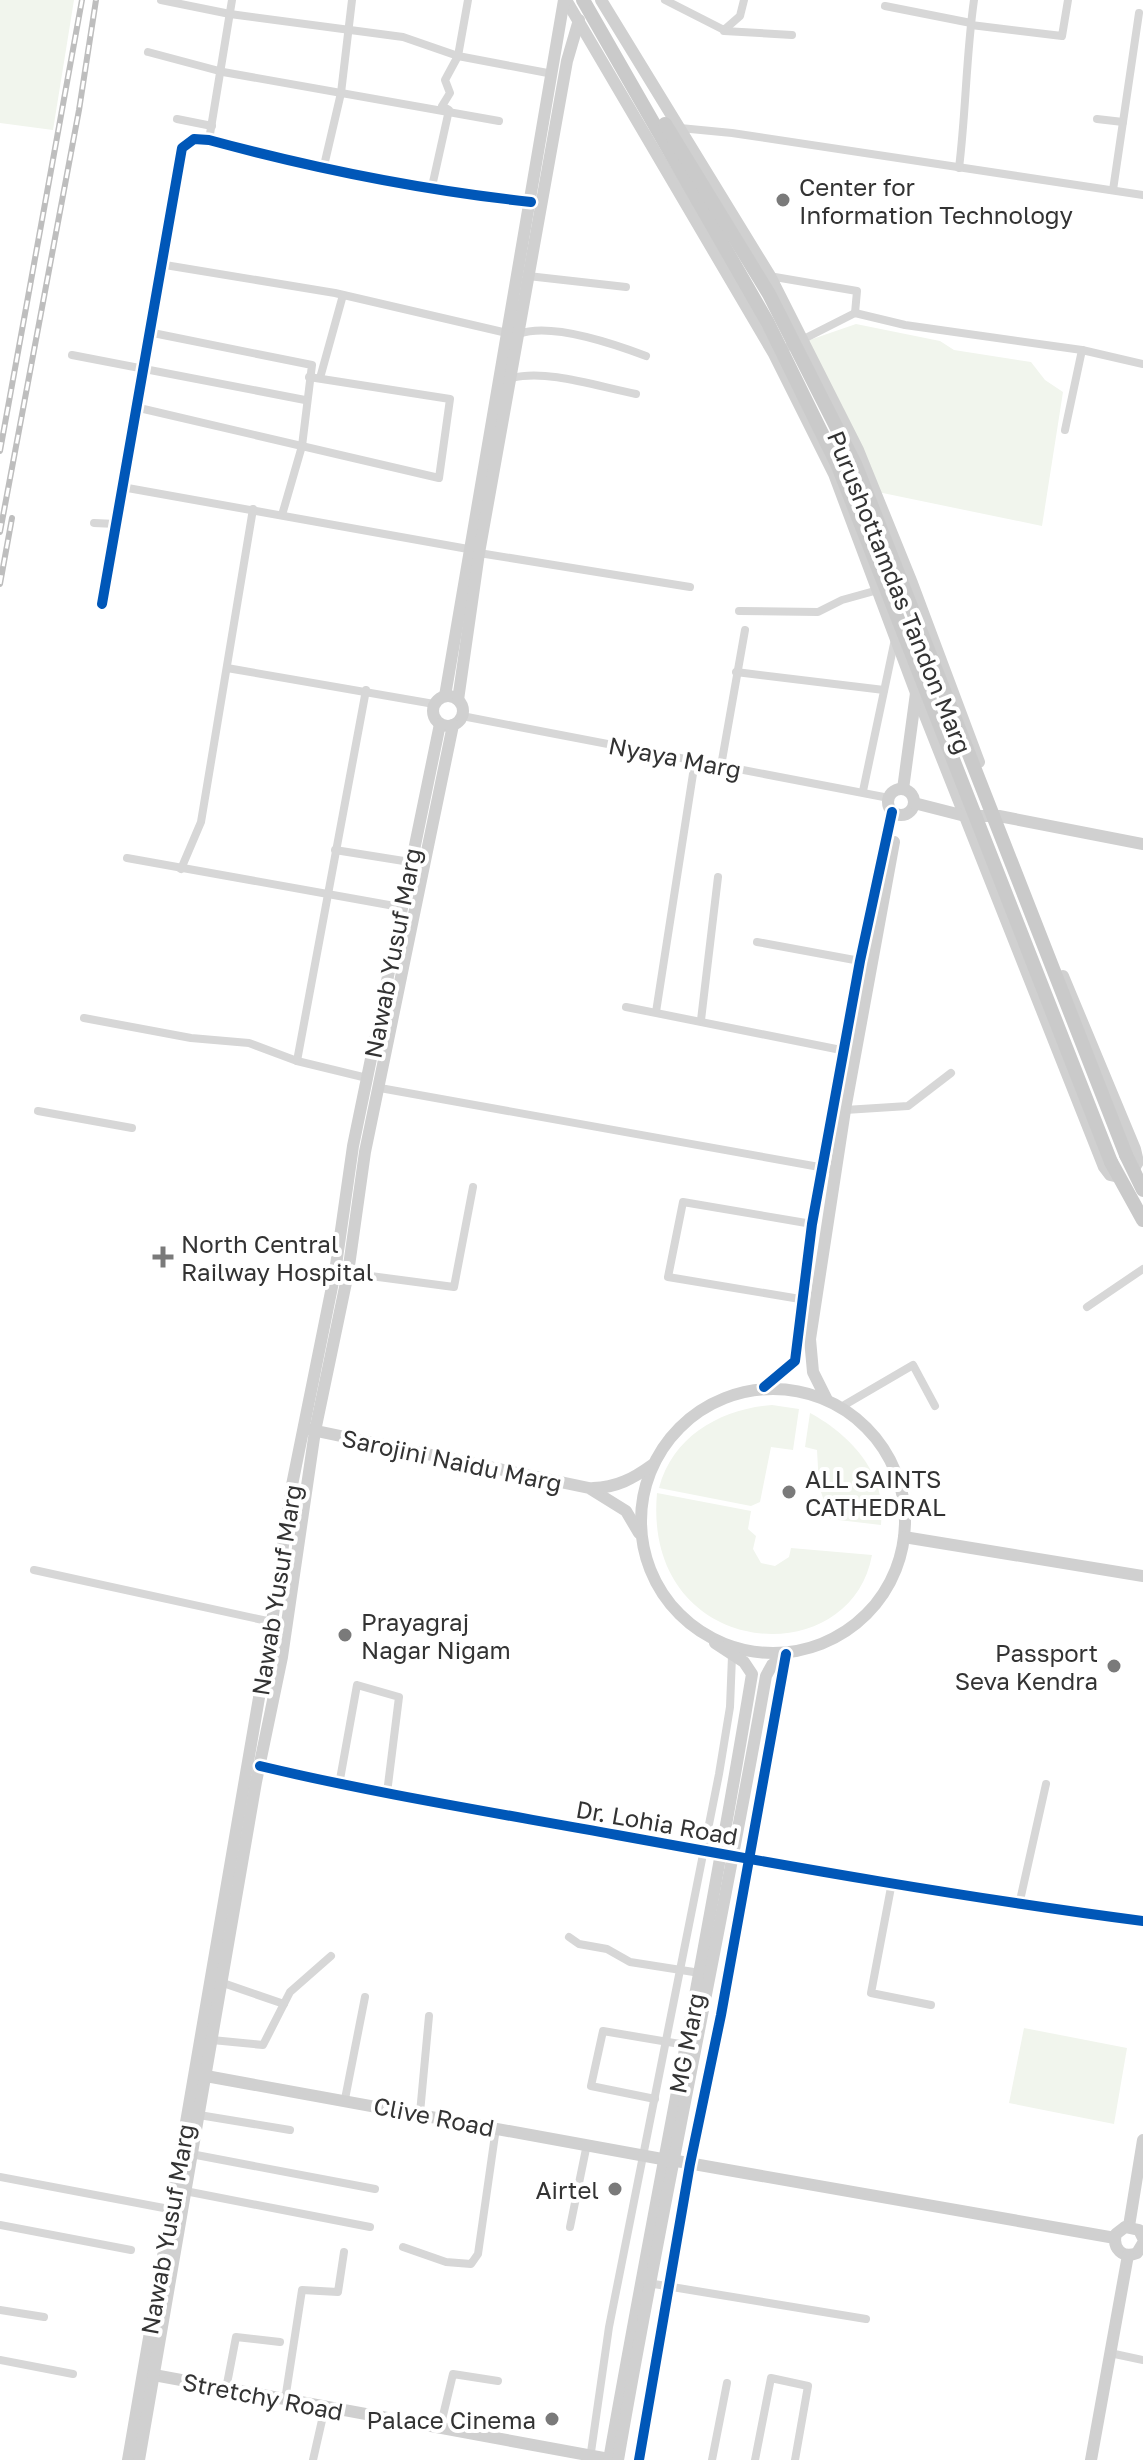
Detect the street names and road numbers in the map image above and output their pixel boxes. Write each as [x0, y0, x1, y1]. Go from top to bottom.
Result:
street label: Purushottamdas Tandon Marg [822, 426, 978, 758]
street label: Nyaya Marg [606, 730, 744, 784]
street label: Nawab Yusuf Marg [357, 846, 427, 1060]
street label: Sarojini Naidu Marg [339, 1423, 565, 1497]
street label: Nawab Yusuf Marg [245, 1482, 307, 1698]
street label: Dr. Lohia Road [574, 1793, 740, 1851]
street label: MG Marg [662, 1990, 710, 2096]
street label: Clive Road [371, 2090, 497, 2142]
street label: Nawab Yusuf Marg [134, 2121, 200, 2337]
street label: Stretchy Road [180, 2366, 346, 2426]

